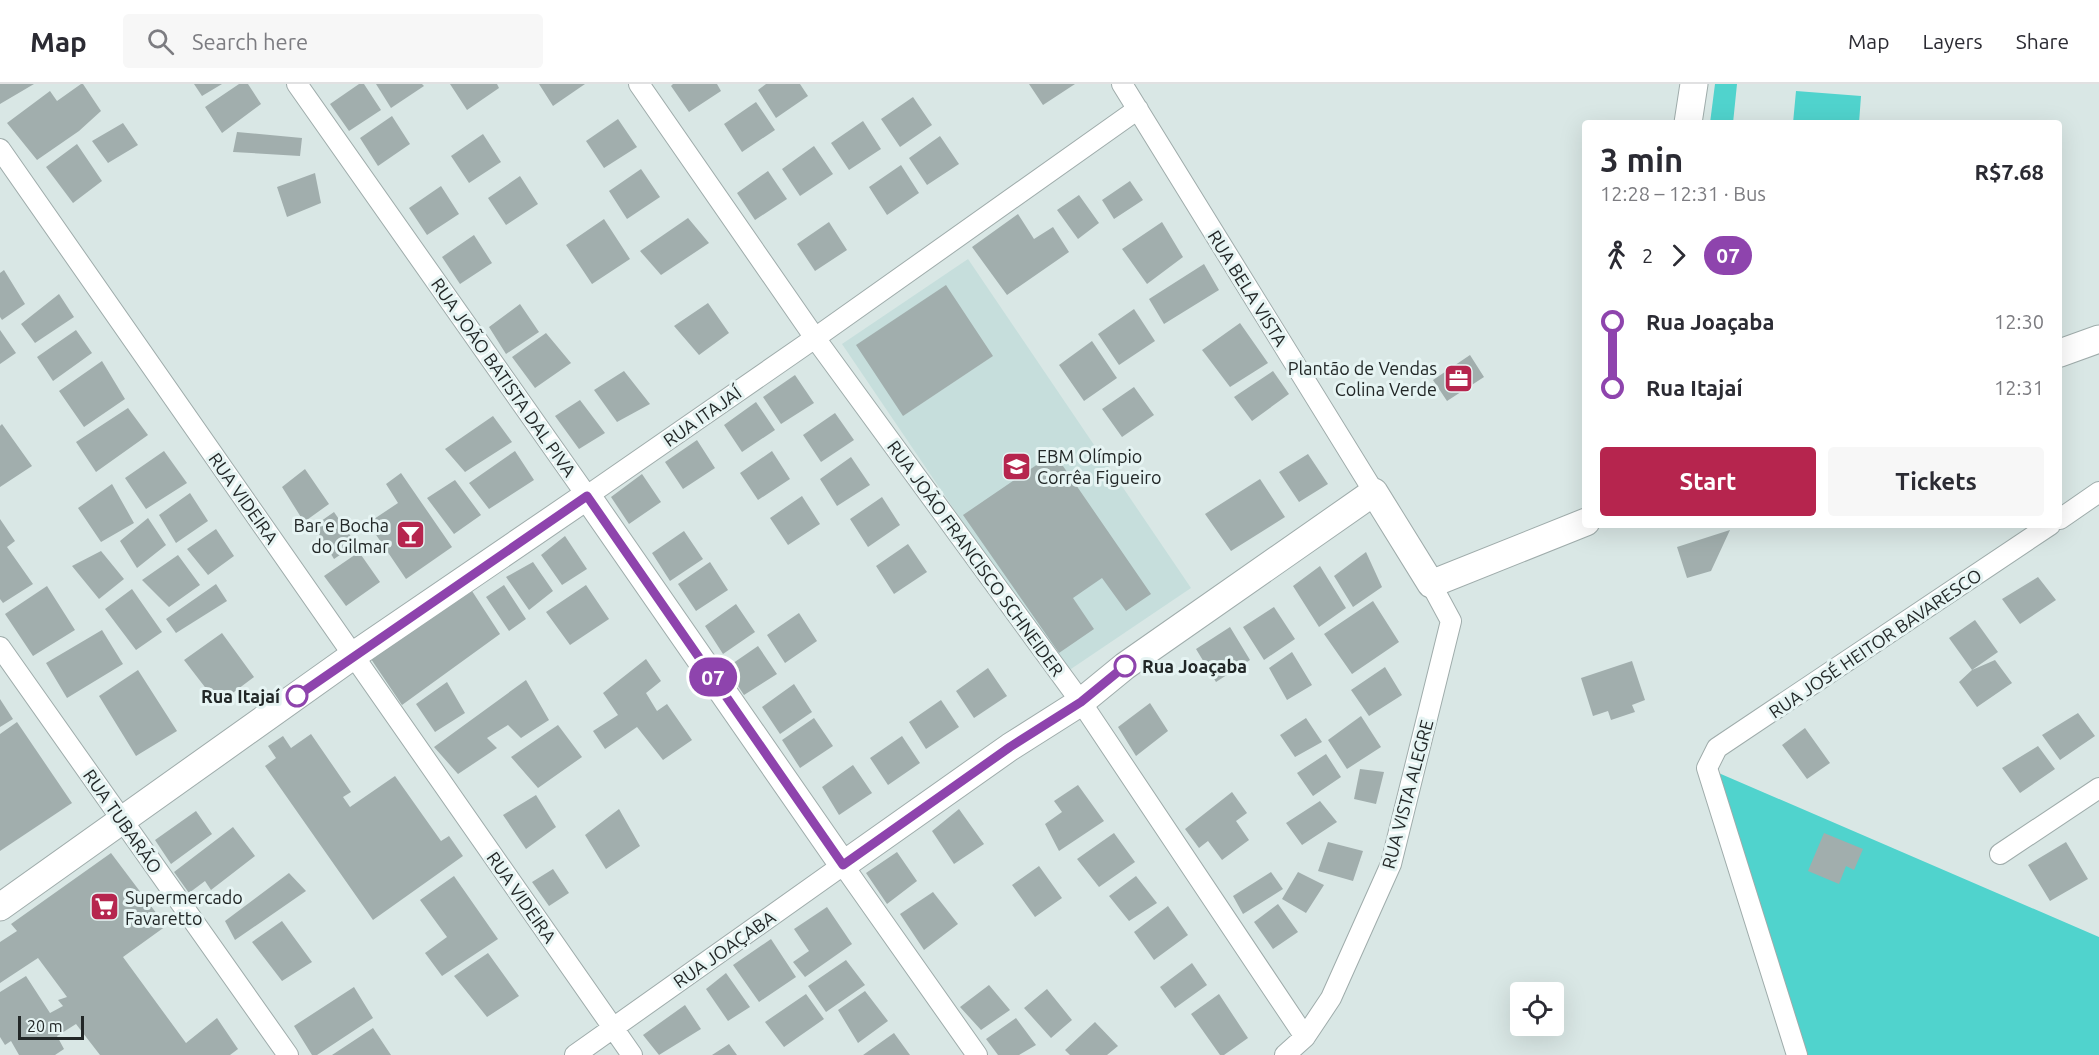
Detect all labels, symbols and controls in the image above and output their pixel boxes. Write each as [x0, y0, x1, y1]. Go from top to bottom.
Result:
search box [123, 14, 543, 68]
icon: search [144, 25, 177, 58]
text: Map [30, 26, 87, 57]
text: Search here [192, 29, 308, 54]
text: Map [1848, 29, 1889, 53]
text: Layers [1922, 29, 1983, 53]
text: Share [2016, 29, 2069, 53]
text: 3 min [1600, 141, 1683, 178]
text: R$7.68 [1975, 159, 2044, 184]
text: 12:28 – 12:31 · Bus [1600, 182, 1766, 205]
street label: RUA BELA VISTA [1204, 227, 1292, 350]
icon: walk [1600, 239, 1633, 272]
icon: forward [1662, 239, 1695, 272]
text: 07 [1716, 243, 1740, 267]
text: 2 [1642, 244, 1653, 267]
street label: RUA JOÃO BATISTA DAL PIVA [428, 273, 581, 480]
text: Rua Joaçaba [1646, 309, 1774, 334]
text: 12:30 [1994, 310, 2044, 333]
place label: Plantão de Vendas Colina Verde [1288, 358, 1437, 399]
office icon: Plantão de Vendas Colina Verde [1442, 362, 1474, 394]
text: Rua Itajaí [1646, 375, 1743, 400]
text: 12:31 [1994, 376, 2044, 399]
street label: RUA ITAJAÍ [659, 381, 745, 450]
street label: RUA JOÃO FRANCISCO SCHNEIDER [884, 436, 1069, 680]
place label: EBM Olímpio Corrêa Figueiro [1037, 446, 1162, 487]
button: Start [1600, 447, 1816, 516]
button: Tickets [1828, 447, 2044, 516]
street label: RUA VIDEIRA [205, 449, 283, 547]
school or university icon: EBM Olímpio Corrêa Figueiro [1000, 450, 1032, 482]
place label: Bar e Bocha do Gilmar [293, 515, 389, 556]
bar icon: Bar e Bocha do Gilmar [394, 519, 426, 551]
street label: RUA JOSÉ HEITOR BAVARESCO [1764, 563, 1985, 722]
marker: Rua Joaçaba [1114, 655, 1136, 677]
place label: Rua Joaçaba [1142, 656, 1247, 677]
line badge: 07 [686, 658, 740, 696]
text: 07 [701, 665, 725, 689]
marker: Rua Itajaí [286, 685, 308, 707]
place label: Rua Itajaí [201, 686, 280, 706]
street label: RUA VISTA ALEGRE [1377, 717, 1437, 871]
street label: RUA TUBARÃO [80, 765, 167, 877]
street label: RUA VIDEIRA [483, 848, 561, 946]
place label: Supermercado Favaretto [125, 887, 243, 928]
supermarket icon: Supermercado Favaretto [88, 891, 120, 923]
street label: RUA JOAÇABA [669, 906, 779, 992]
map controls [1510, 982, 1564, 1036]
button: locate [1510, 982, 1564, 1036]
scale bar [18, 1013, 84, 1040]
text: 20 m [27, 1017, 63, 1035]

